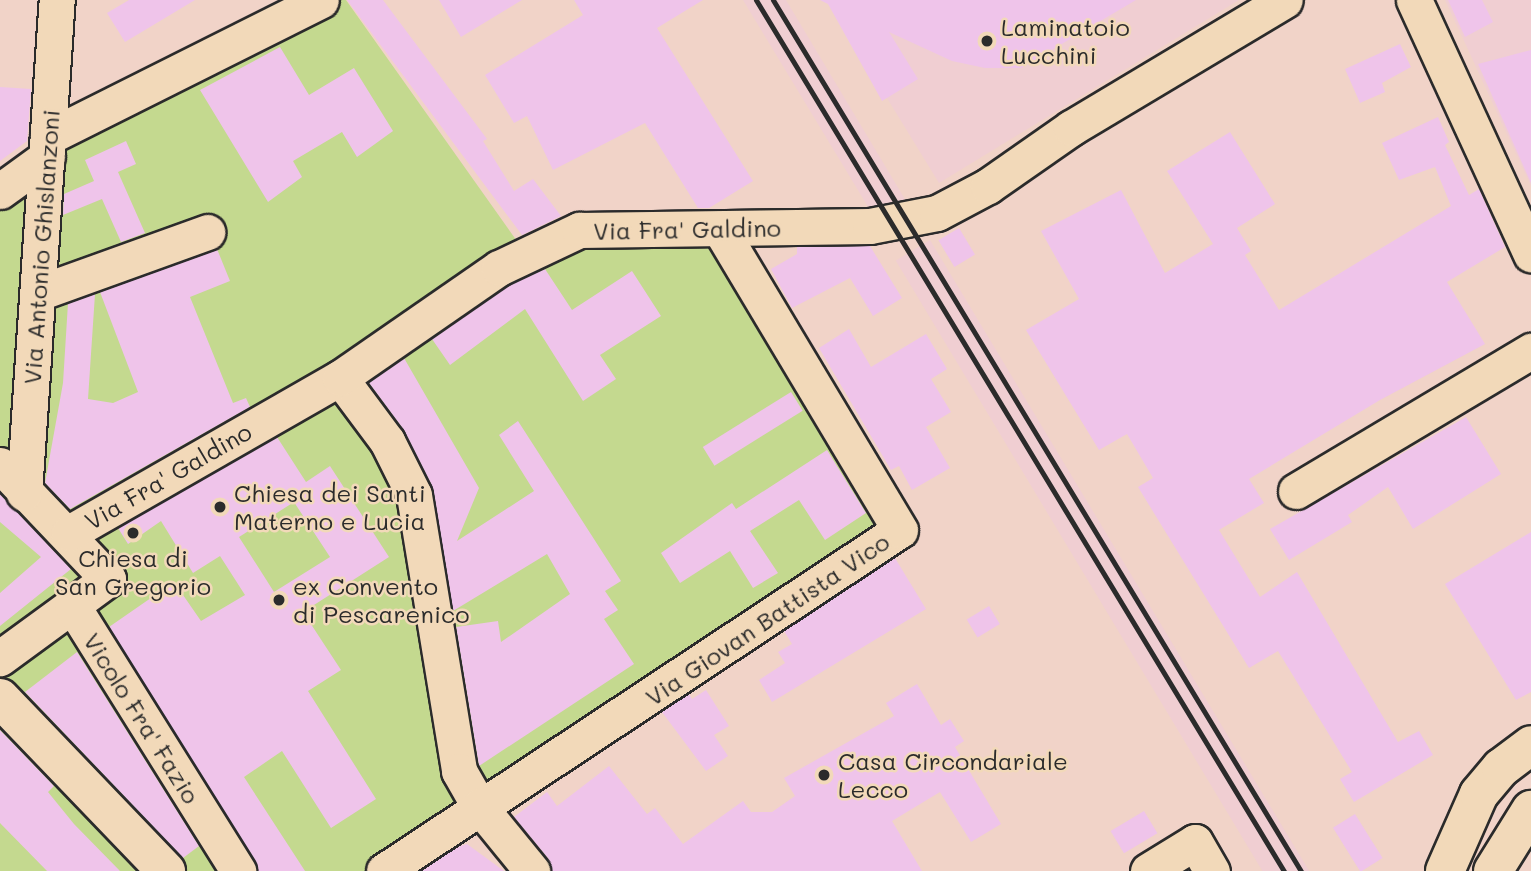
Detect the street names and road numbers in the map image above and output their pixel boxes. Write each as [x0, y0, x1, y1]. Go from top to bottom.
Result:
street label: Via Antonio Ghislanzoni [17, 109, 65, 385]
street label: Via Fra' Galdino [593, 213, 781, 245]
street label: Via Fra' Galdino [80, 417, 256, 535]
street label: Via Giovan Battista Vico [640, 527, 894, 711]
street label: Vicolo Fra' Fazio [78, 627, 206, 809]

